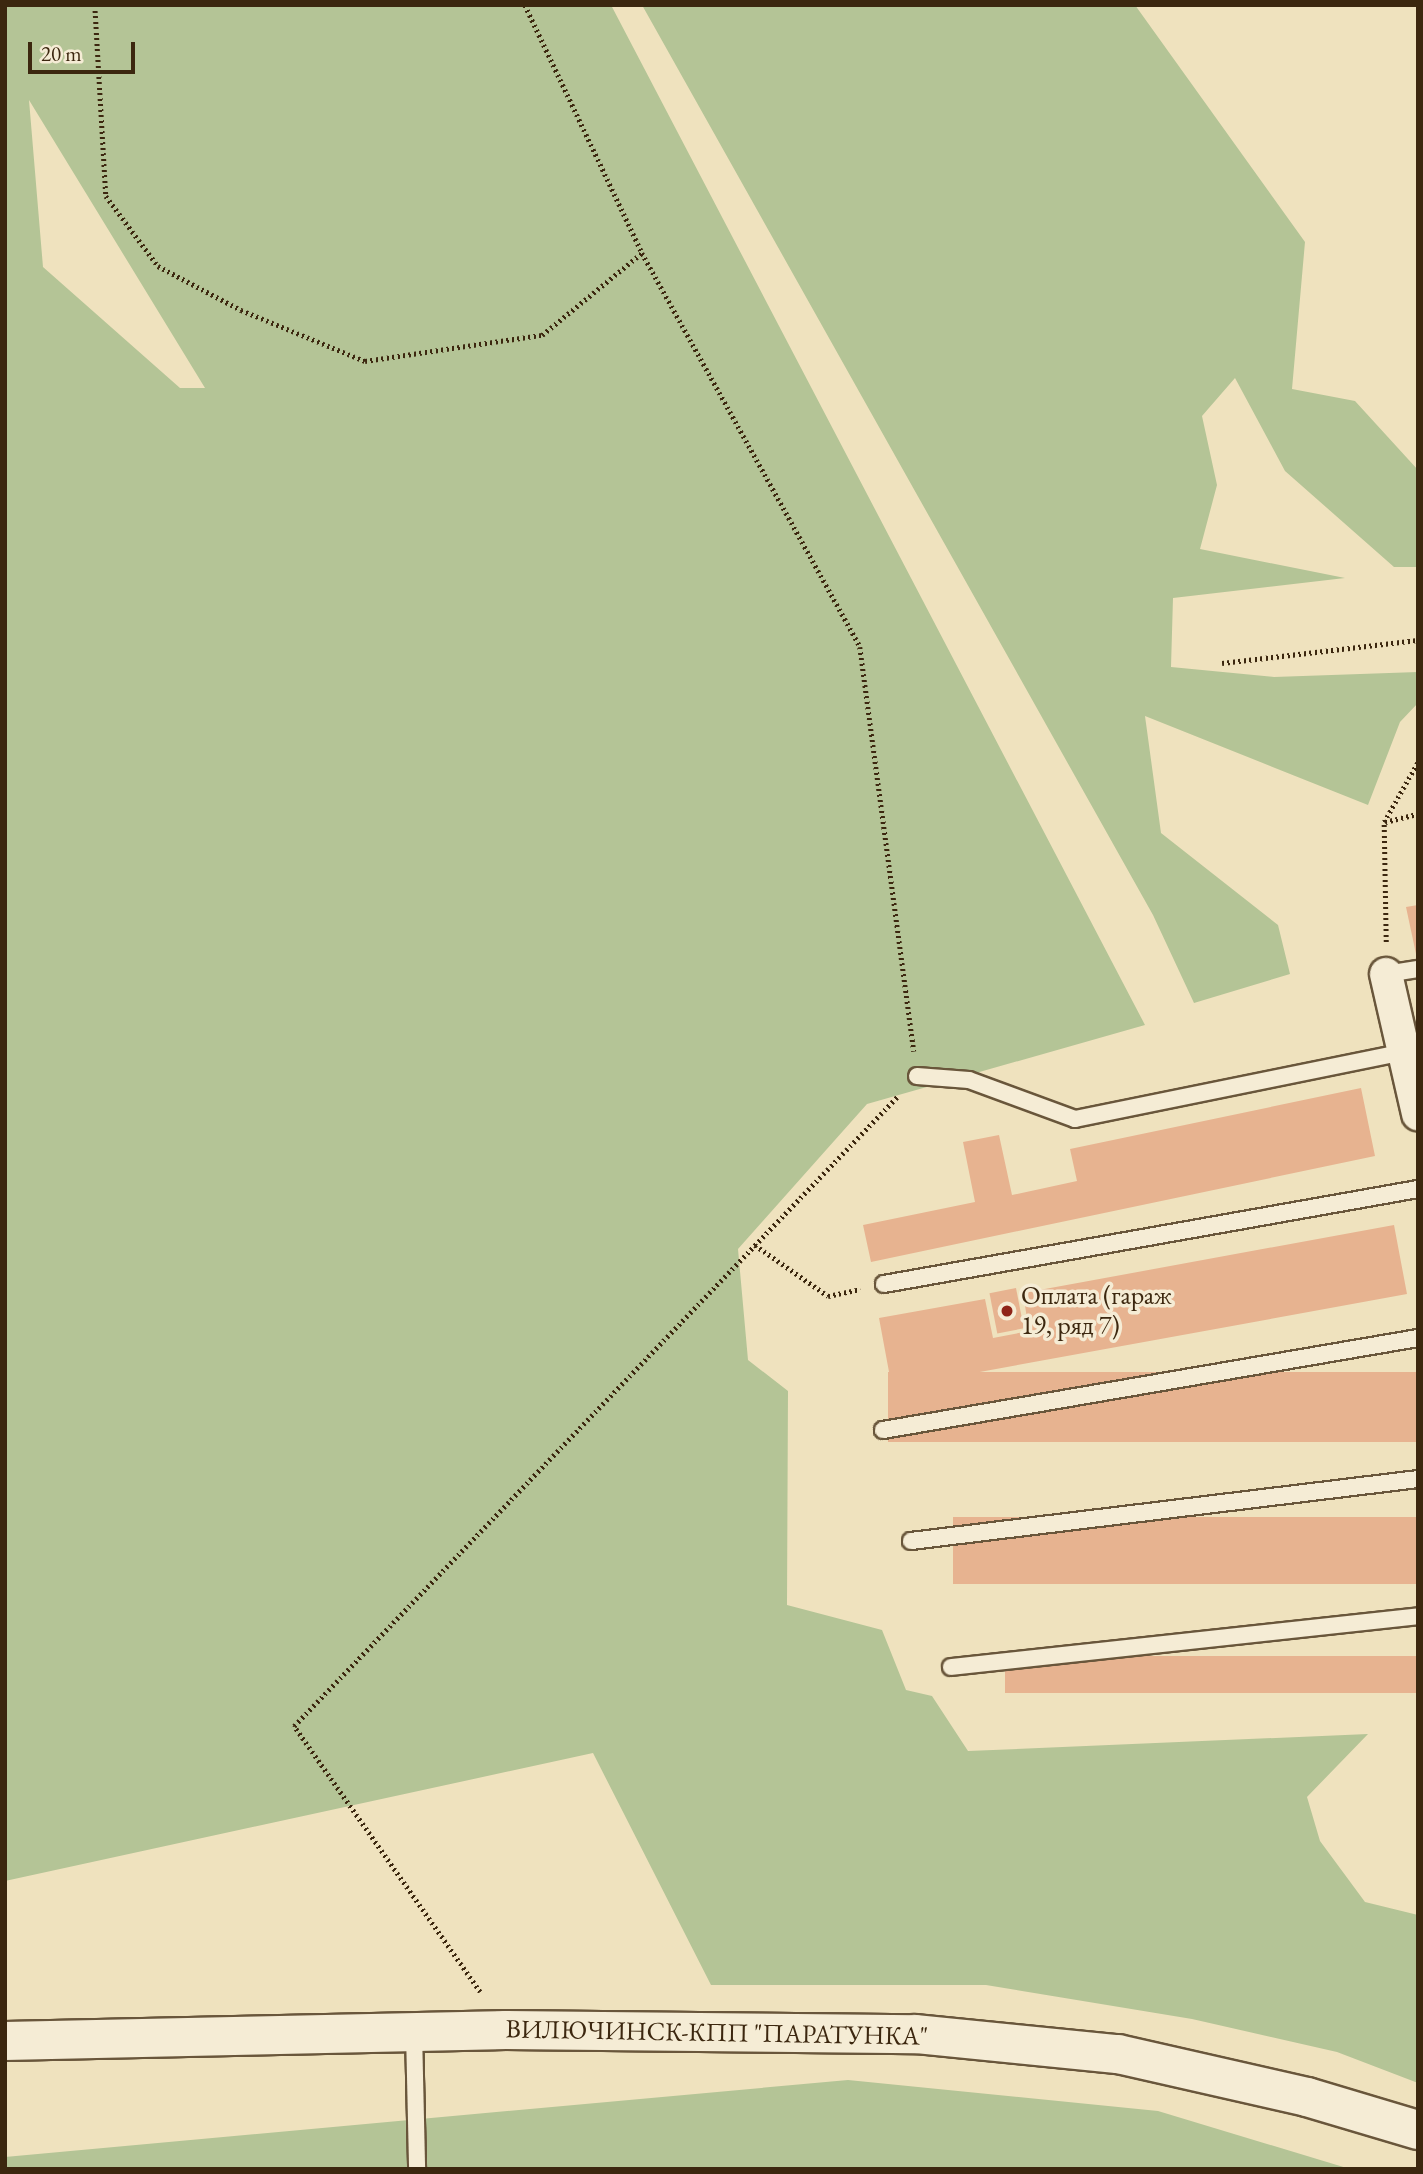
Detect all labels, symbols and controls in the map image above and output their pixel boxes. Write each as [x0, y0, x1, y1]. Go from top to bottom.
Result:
scale bar [32, 28, 138, 72]
text: 20 m [41, 40, 82, 67]
place label: Оплата (гараж 19, ряд 7) [1021, 1280, 1172, 1342]
marker: Оплата (гараж 19, ряд 7) [999, 1303, 1015, 1319]
street label: ВИЛЮЧИНСК-КПП "ПАРАТУНКА" [505, 2014, 929, 2052]

